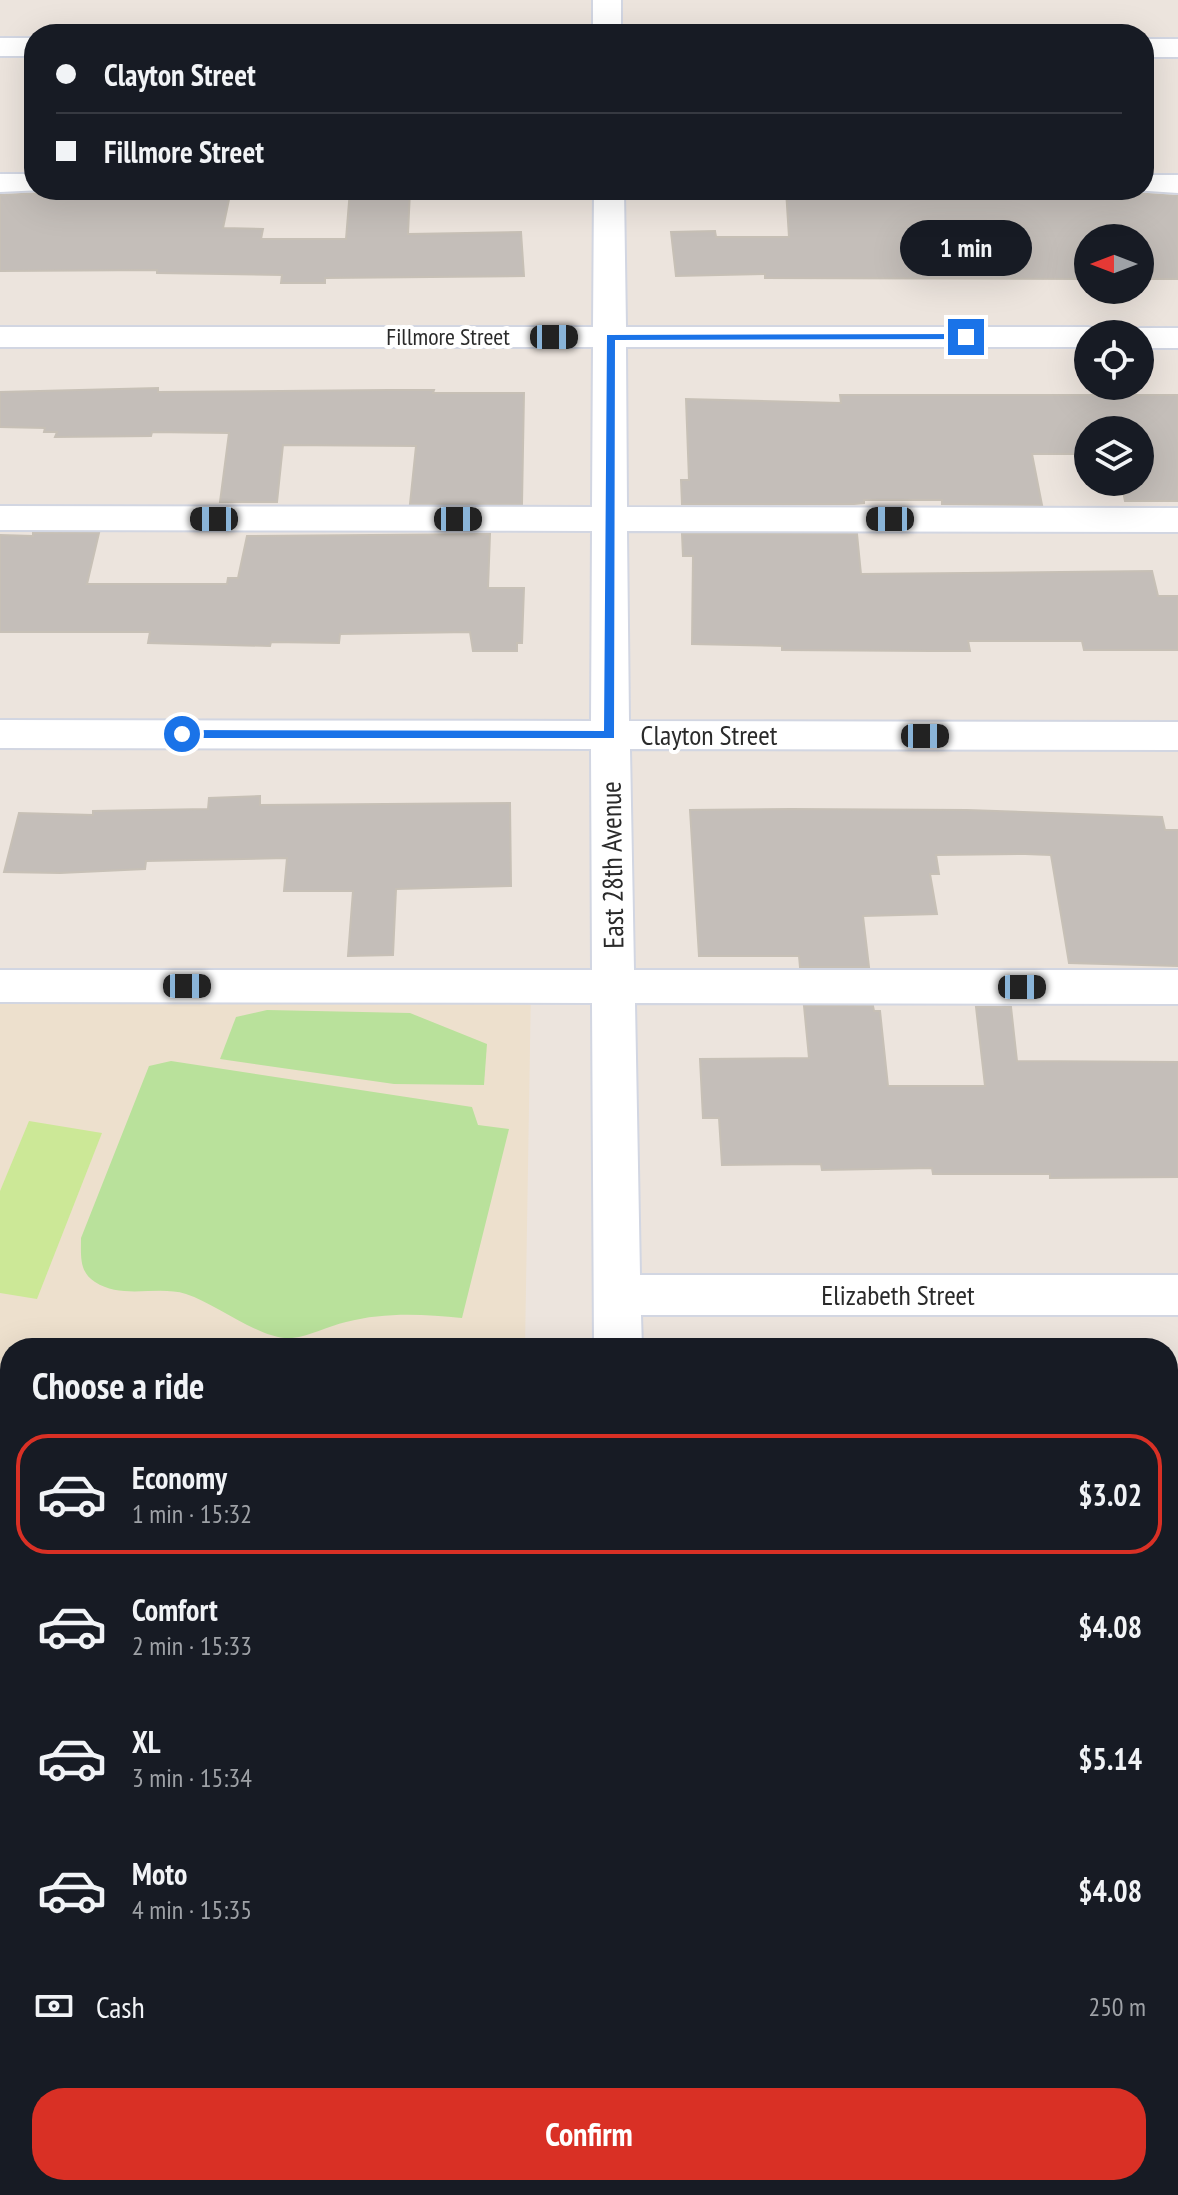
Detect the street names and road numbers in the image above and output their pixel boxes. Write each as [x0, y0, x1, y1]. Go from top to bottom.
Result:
street label: Fillmore Street [386, 321, 510, 352]
street label: Clayton Street [641, 716, 778, 753]
street label: East 28th Avenue [592, 781, 631, 949]
street label: Elizabeth Street [821, 1276, 975, 1313]

